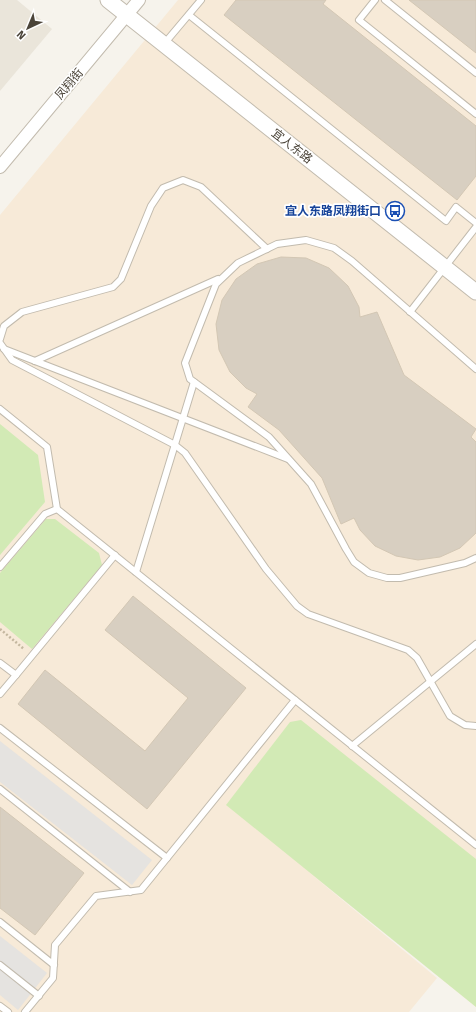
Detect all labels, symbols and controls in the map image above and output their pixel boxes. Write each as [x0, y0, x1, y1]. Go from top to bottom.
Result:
north arrow [8, 8, 48, 48]
text: N [14, 28, 29, 42]
street label: 凤翔街 [52, 66, 86, 102]
street label: 宜人东路 [269, 126, 315, 166]
bus stop icon: 宜人东路凤翔街口 [384, 200, 406, 222]
place label: 宜人东路凤翔街口 [285, 204, 381, 218]

